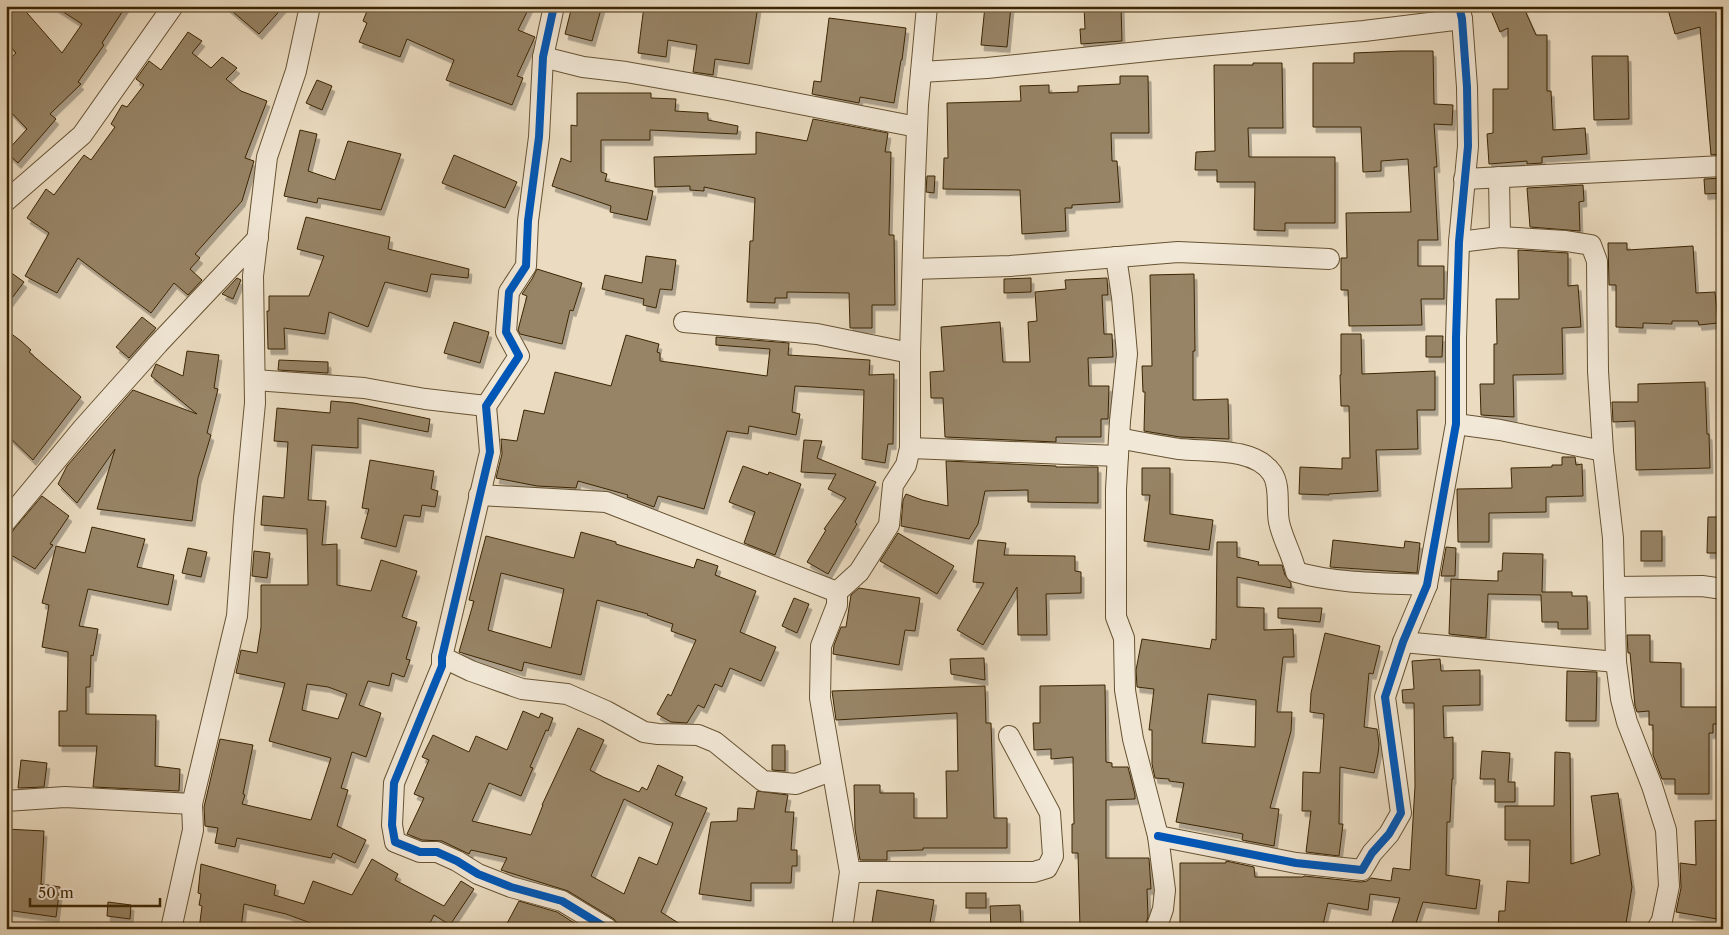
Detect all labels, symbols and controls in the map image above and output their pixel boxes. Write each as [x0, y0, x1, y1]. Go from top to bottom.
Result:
scale bar [30, 875, 160, 907]
text: 50 m [38, 883, 74, 902]

